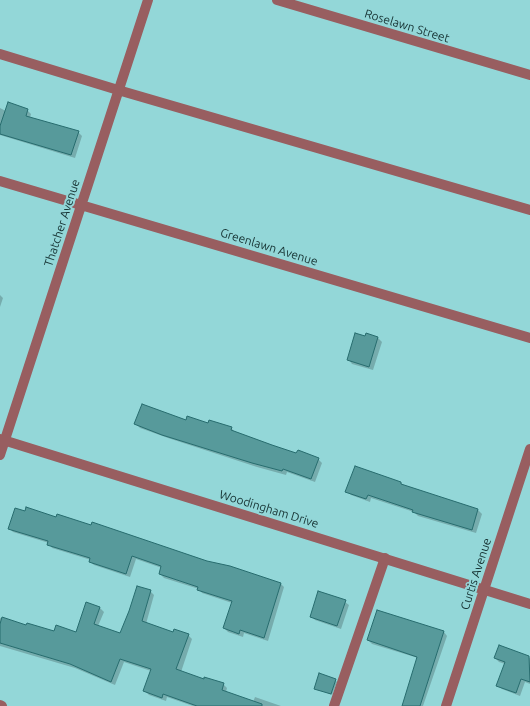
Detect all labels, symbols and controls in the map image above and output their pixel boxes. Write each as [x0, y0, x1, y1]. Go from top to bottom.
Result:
street label: Roselawn Street [363, 6, 451, 46]
street label: Thatcher Avenue [41, 177, 83, 269]
street label: Greenlawn Avenue [218, 225, 320, 269]
street label: Woodingham Drive [218, 487, 320, 531]
street label: Curtis Avenue [458, 536, 494, 612]

